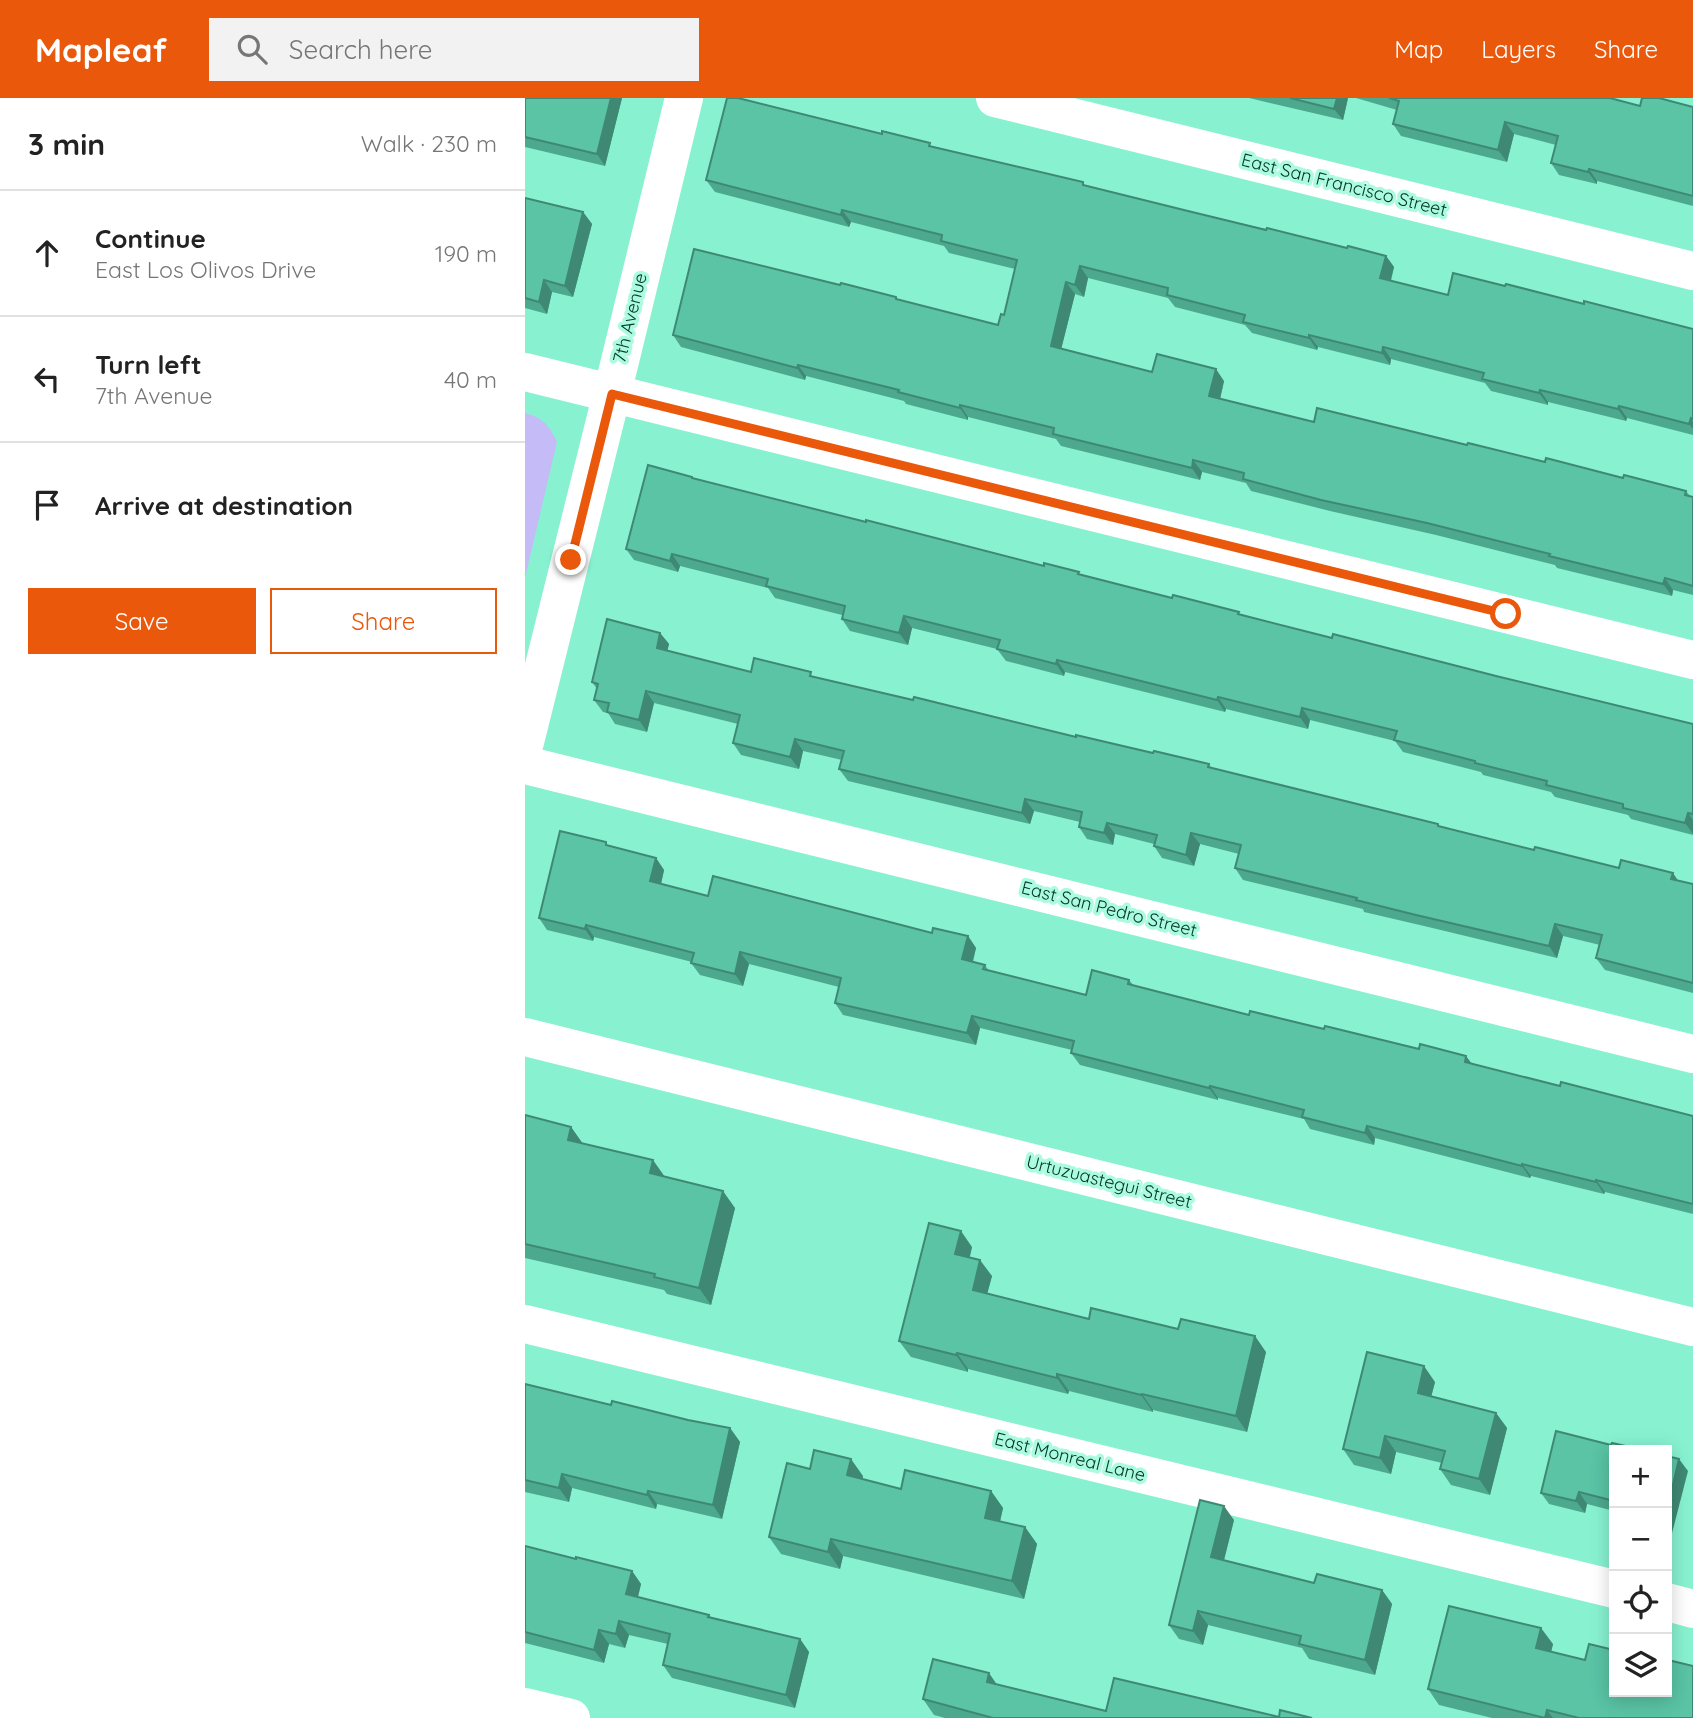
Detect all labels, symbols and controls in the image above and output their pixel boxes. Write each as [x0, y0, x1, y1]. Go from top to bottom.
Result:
search box [209, 18, 699, 81]
text: Mapleaf [35, 29, 167, 70]
icon: search [233, 30, 271, 68]
text: Search here [289, 33, 432, 66]
text: Map [1394, 34, 1443, 64]
text: Layers [1481, 34, 1556, 64]
text: Share [1594, 34, 1658, 64]
text: 3 min [28, 125, 105, 163]
text: Walk · 230 m [361, 129, 497, 158]
street label: East San Francisco Street [1239, 148, 1449, 221]
text: Continue [95, 222, 206, 255]
icon: ahead [28, 234, 66, 272]
text: 190 m [435, 239, 497, 268]
text: East Los Olivos Drive [95, 255, 316, 284]
street label: 7th Avenue [607, 270, 652, 365]
text: Turn left [95, 348, 202, 381]
icon: left [28, 360, 66, 398]
text: 40 m [444, 365, 497, 394]
text: 7th Avenue [95, 381, 213, 410]
icon: arrive [28, 486, 66, 524]
text: Arrive at destination [95, 489, 353, 522]
route end [555, 544, 586, 575]
button: Save [28, 588, 256, 654]
button: Share [270, 588, 497, 654]
route start [1490, 598, 1521, 629]
street label: East San Pedro Street [1019, 876, 1199, 941]
street label: Urtuzuastegui Street [1024, 1150, 1194, 1213]
street label: East Monreal Lane [992, 1427, 1148, 1486]
map controls [1609, 1445, 1672, 1697]
button: + [1609, 1445, 1672, 1508]
button: − [1609, 1508, 1672, 1571]
button: locate [1609, 1571, 1672, 1634]
button: layers [1609, 1634, 1672, 1697]

